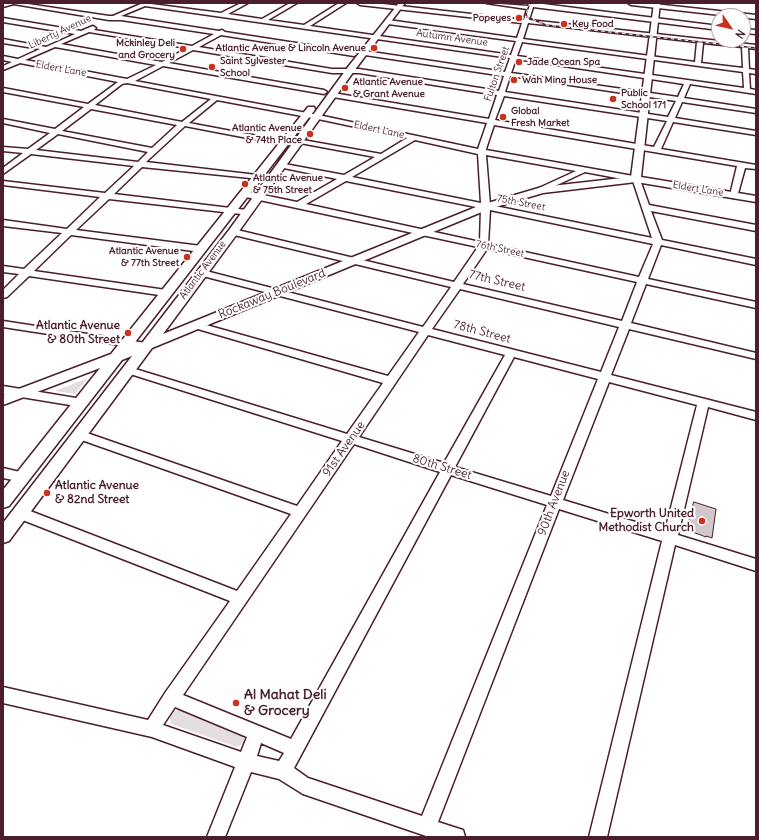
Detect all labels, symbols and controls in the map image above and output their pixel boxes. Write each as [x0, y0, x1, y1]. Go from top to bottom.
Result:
north arrow [711, 8, 751, 48]
street label: Liberty Avenue [27, 12, 93, 52]
place label: Popeyes [473, 12, 511, 24]
marker: Popeyes [514, 13, 524, 23]
place label: Key Food [572, 18, 614, 30]
marker: Key Food [559, 19, 569, 29]
street label: Autumn Avenue [416, 27, 488, 49]
text: N [732, 27, 748, 41]
place label: Mckinley Deli and Grocery [116, 37, 175, 60]
place label: Atlantic Avenue & Lincoln Avenue [216, 42, 366, 54]
marker: Atlantic Avenue & Lincoln Avenue [369, 43, 379, 53]
marker: Mckinley Deli and Grocery [178, 44, 188, 54]
street label: Fulton Street [482, 45, 512, 103]
place label: Saint Sylvester School [220, 55, 286, 78]
place label: Jade Ocean Spa [527, 56, 600, 68]
marker: Jade Ocean Spa [514, 57, 524, 67]
street label: Eldert Lane [35, 59, 87, 79]
marker: Saint Sylvester School [207, 62, 217, 72]
place label: Wah Ming House [522, 74, 597, 86]
marker: Wah Ming House [509, 75, 519, 85]
place label: Atlantic Avenue & Grant Avenue [353, 76, 425, 100]
marker: Atlantic Avenue & Grant Avenue [340, 83, 350, 93]
place label: Public School 171 [621, 87, 666, 110]
marker: Public School 171 [608, 94, 618, 104]
place label: Global Fresh Market [511, 105, 570, 128]
marker: Global Fresh Market [498, 112, 508, 122]
street label: Eldert Lane [353, 119, 405, 141]
place label: Atlantic Avenue & 74th Place [232, 122, 302, 146]
marker: Atlantic Avenue & 74th Place [305, 129, 315, 139]
place label: Atlantic Avenue & 75th Street [253, 172, 323, 196]
marker: Atlantic Avenue & 75th Street [240, 179, 250, 189]
street label: Eldert Lane [672, 179, 724, 199]
street label: 75th Street [496, 192, 546, 214]
street label: Atlantic Avenue [177, 238, 229, 302]
street label: 76th Street [475, 238, 525, 260]
place label: Atlantic Avenue & 77th Street [109, 245, 179, 268]
marker: Atlantic Avenue & 77th Street [182, 252, 192, 262]
street label: Rockaway Boulevard [216, 266, 328, 322]
street label: 77th Street [467, 268, 527, 294]
street label: 78th Street [452, 317, 512, 347]
place label: Atlantic Avenue & 80th Street [36, 319, 120, 347]
marker: Atlantic Avenue & 80th Street [123, 328, 133, 338]
street label: 91st Avenue [320, 419, 368, 479]
street label: 80th Street [411, 451, 473, 483]
street label: 90th Avenue [535, 468, 573, 538]
place label: Atlantic Avenue & 82nd Street [55, 479, 139, 507]
marker: Atlantic Avenue & 82nd Street [42, 488, 52, 498]
place label: Epworth United Methodist Church [598, 507, 694, 535]
marker: Epworth United Methodist Church [697, 516, 707, 526]
place label: Al Mahat Deli & Grocery [244, 687, 327, 720]
marker: Al Mahat Deli & Grocery [231, 698, 241, 708]

